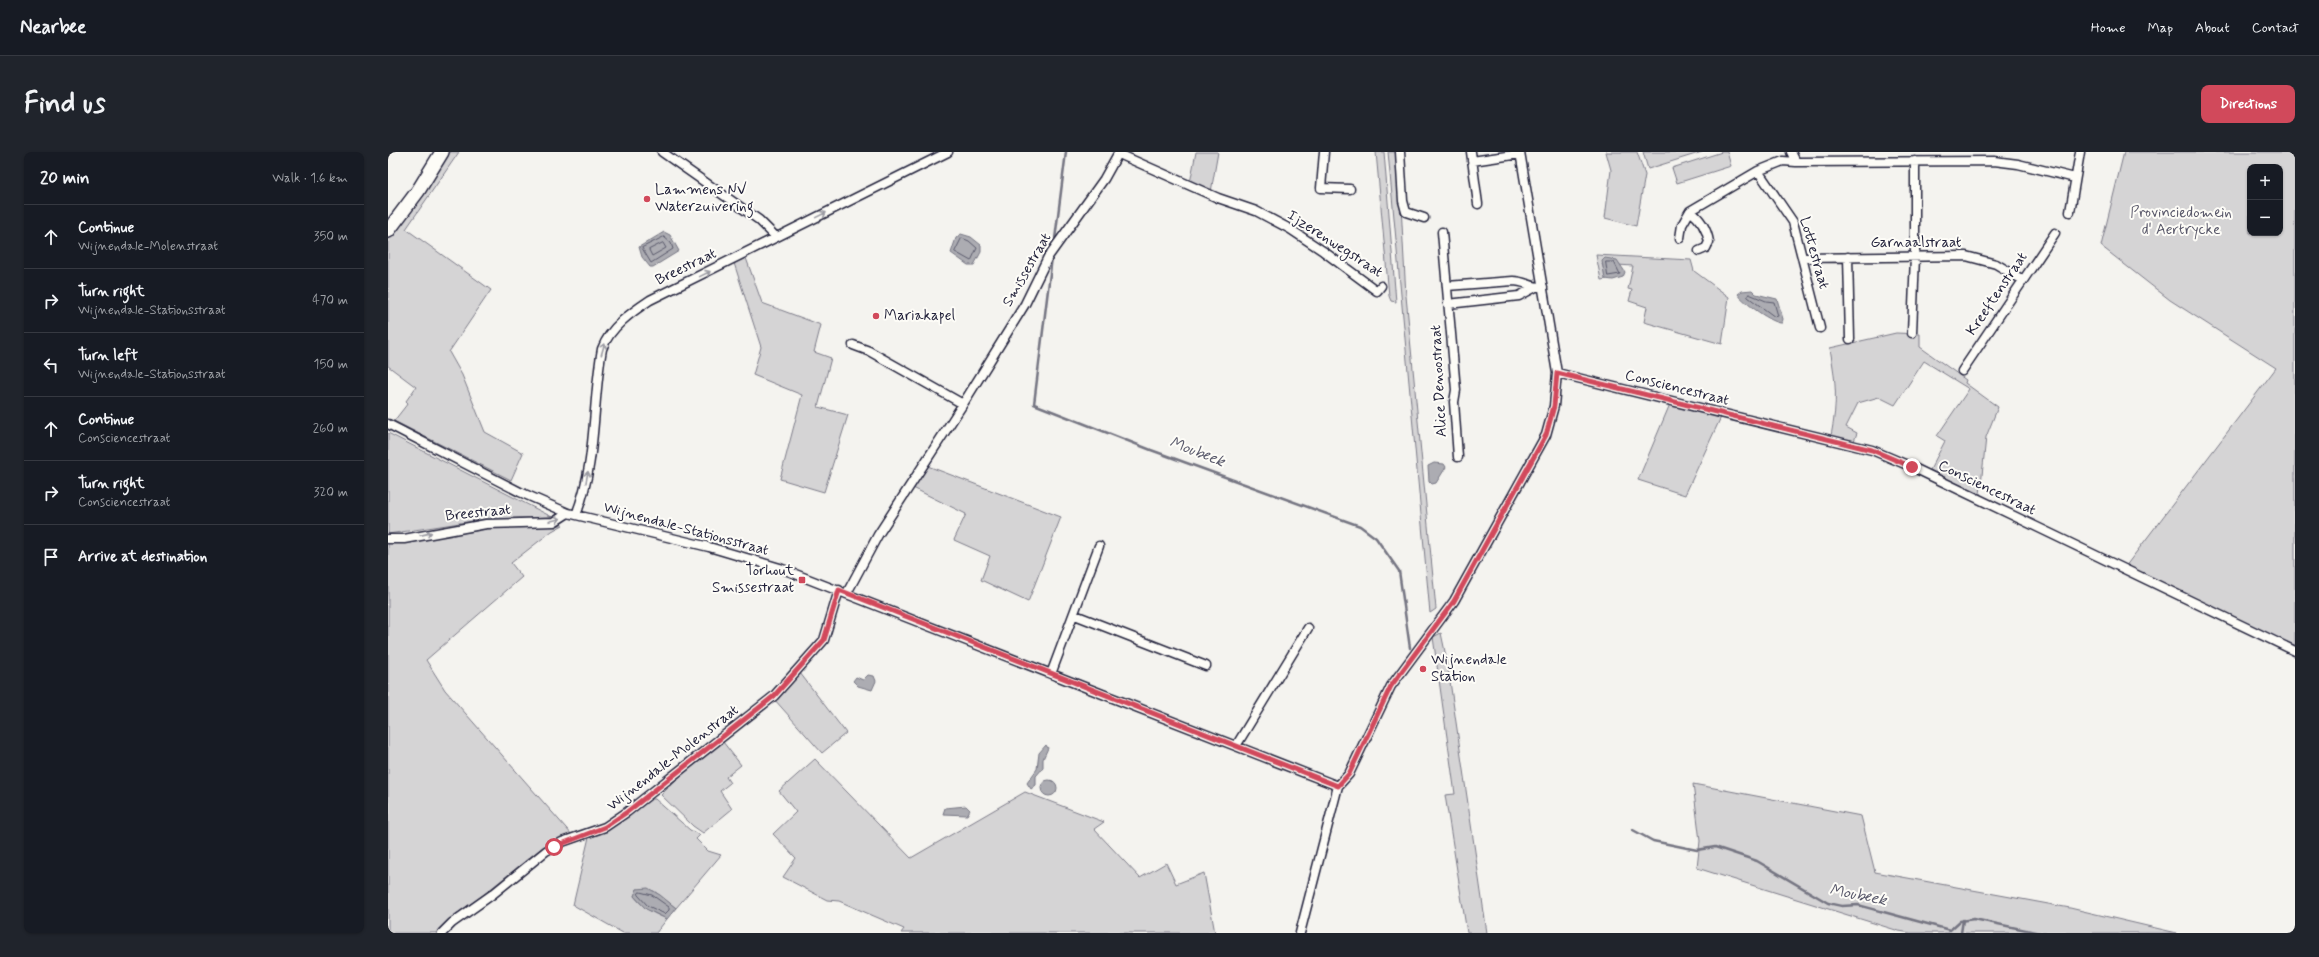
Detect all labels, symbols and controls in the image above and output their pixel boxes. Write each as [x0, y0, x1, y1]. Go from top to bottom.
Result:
text: Nearbee [20, 15, 86, 40]
text: Home [2091, 19, 2125, 37]
text: Map [2147, 19, 2173, 37]
text: About [2195, 19, 2230, 37]
text: Contact [2252, 19, 2299, 37]
button: Directions [2201, 85, 2295, 123]
text: Find us [24, 86, 105, 123]
map controls [2247, 164, 2283, 236]
button: + [2247, 164, 2283, 200]
text: 20 min [40, 167, 90, 189]
text: Walk · 1.6 km [272, 170, 348, 187]
place label: Lammens NV Waterzuivering [655, 180, 754, 218]
marker: Lammens NV Waterzuivering [642, 194, 652, 204]
button: − [2247, 200, 2283, 236]
park label: Provinciedomein d' Aertrycke [2130, 203, 2232, 240]
street label: Ijzerenwegstraat [1283, 206, 1387, 283]
one-way arrow [814, 211, 826, 218]
street label: Lottestraat [1794, 215, 1834, 292]
text: Continue [78, 218, 134, 238]
icon: ahead [40, 226, 62, 248]
text: 350 m [314, 228, 348, 245]
street label: Smissestraat [998, 229, 1056, 311]
street label: Garnaalstraat [1871, 233, 1962, 253]
text: Wijnendale-Molenstraat [78, 238, 218, 255]
street label: Breestraat [652, 243, 720, 290]
street label: Kreeftenstraat [1962, 248, 2033, 340]
one-way arrow [698, 270, 710, 277]
text: Turn right [78, 282, 145, 302]
icon: right [40, 290, 62, 312]
text: 470 m [312, 292, 348, 309]
text: Wijnendale-Stationsstraat [78, 302, 226, 319]
place label: Mariakapel [884, 306, 956, 326]
marker: Mariakapel [871, 311, 881, 321]
street label: Alice Denoostraat [1426, 324, 1452, 438]
one-way arrow [600, 342, 607, 355]
text: Turn left [78, 346, 138, 366]
icon: left [40, 354, 62, 376]
text: 150 m [314, 356, 348, 373]
street label: Consciencestraat [1623, 365, 1732, 411]
text: Wijnendale-Stationsstraat [78, 366, 226, 383]
text: Continue [78, 410, 134, 430]
icon: ahead [40, 418, 62, 440]
text: 260 m [313, 420, 348, 437]
text: Consciencestraat [78, 430, 170, 447]
water label: Moubeek [1166, 432, 1229, 472]
street label: Consciencestraat [1935, 456, 2040, 521]
route end [1903, 458, 1921, 476]
one-way arrow [583, 471, 591, 484]
text: Turn right [78, 474, 145, 494]
icon: right [40, 482, 62, 504]
text: 320 m [314, 484, 348, 501]
text: Consciencestraat [78, 494, 170, 511]
street label: Wijnendale-Stationsstraat [601, 497, 771, 561]
street label: Breestraat [444, 500, 512, 526]
one-way arrow [549, 516, 562, 524]
one-way arrow [420, 529, 433, 537]
icon: arrive [40, 546, 62, 568]
text: Arrive at destination [78, 547, 207, 567]
place label: Torhout Smissestraat [712, 561, 794, 598]
marker: Torhout Smissestraat [797, 575, 807, 585]
place label: Wijnendale Station [1431, 650, 1507, 687]
marker: Wijnendale Station [1418, 664, 1428, 674]
street label: Wijnendale-Molenstraat [603, 700, 743, 816]
route start [545, 838, 563, 856]
water label: Moubeek [1828, 879, 1889, 911]

